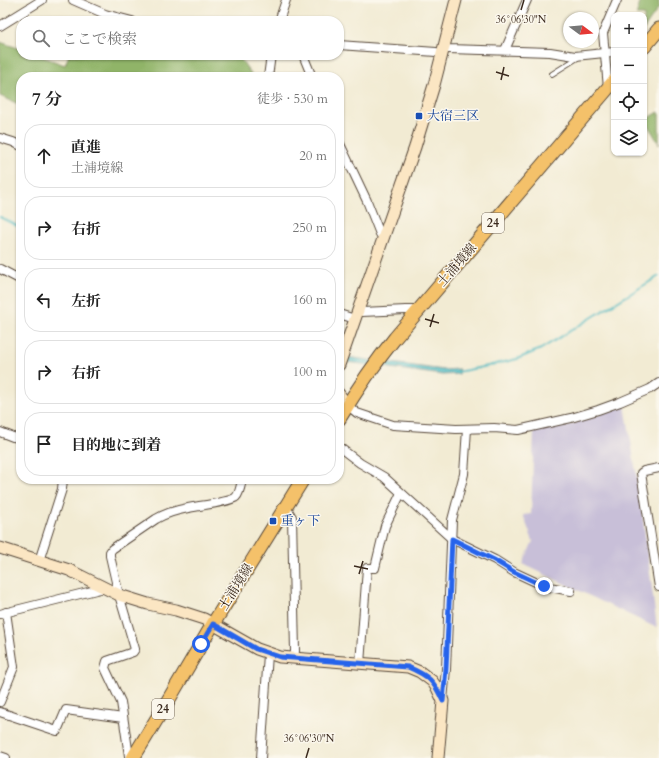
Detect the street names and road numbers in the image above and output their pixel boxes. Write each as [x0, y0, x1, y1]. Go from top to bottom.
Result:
road number: 24 [482, 213, 504, 233]
street label: 土浦境線 [433, 239, 481, 291]
street label: 土浦境線 [215, 560, 257, 614]
road number: 24 [152, 699, 174, 719]

